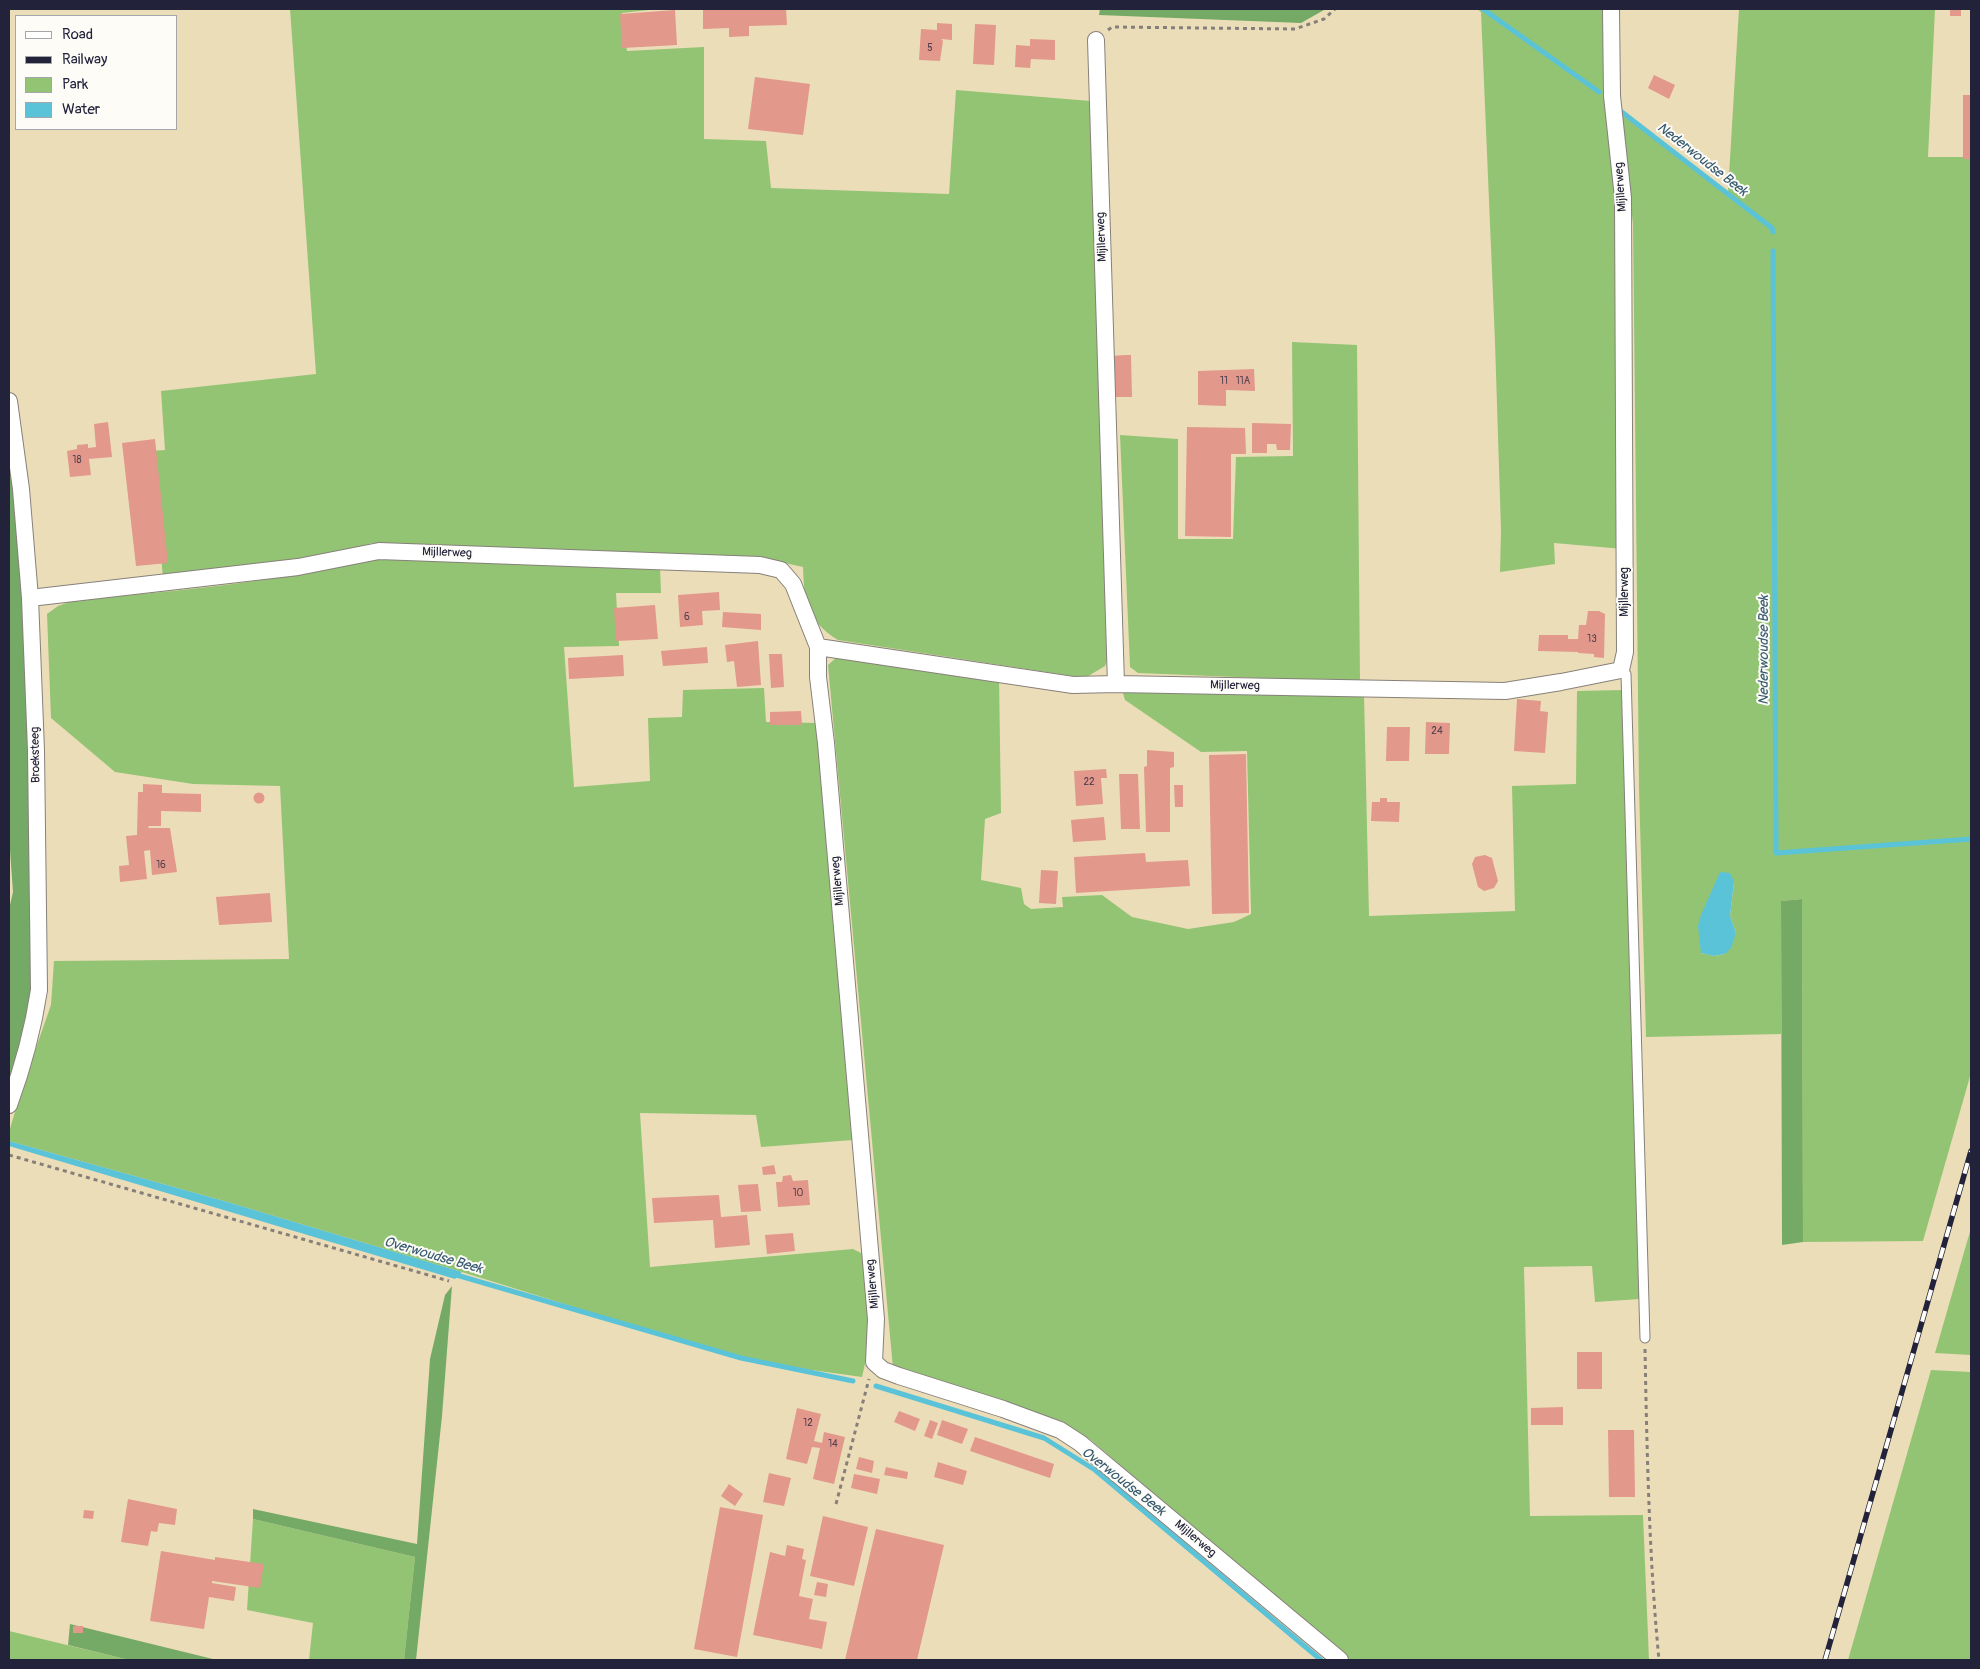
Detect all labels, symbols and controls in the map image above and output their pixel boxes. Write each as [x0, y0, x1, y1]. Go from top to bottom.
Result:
legend [15, 15, 178, 130]
text: Road [62, 25, 93, 44]
house number: 5 [927, 42, 933, 54]
text: Railway [62, 50, 107, 69]
text: Park [62, 75, 88, 94]
text: Water [62, 100, 100, 119]
water label: Nederwoudse Beek [1654, 120, 1750, 200]
street label: Mijllerweg [1612, 162, 1630, 212]
street label: Mijllerweg [1094, 212, 1110, 262]
house number: 11 [1220, 375, 1228, 387]
house number: 11A [1236, 375, 1250, 387]
house number: 18 [73, 454, 81, 466]
street label: Mijllerweg [422, 545, 472, 561]
street label: Mijllerweg [1618, 567, 1632, 617]
water label: Nederwoudse Beek [1756, 595, 1772, 705]
house number: 6 [684, 611, 690, 623]
house number: 13 [1587, 633, 1597, 645]
street label: Mijllerweg [1210, 678, 1260, 694]
house number: 24 [1431, 725, 1443, 737]
street label: Broeksteeg [28, 727, 44, 783]
house number: 22 [1083, 776, 1095, 788]
street label: Mijllerweg [829, 856, 847, 906]
house number: 16 [156, 859, 166, 871]
house number: 10 [793, 1187, 803, 1199]
water label: Overwoudse Beek [382, 1234, 484, 1278]
street label: Mijllerweg [864, 1259, 882, 1309]
house number: 12 [803, 1417, 813, 1429]
house number: 14 [828, 1438, 838, 1450]
water label: Overwoudse Beek [1078, 1444, 1168, 1520]
street label: Mijllerweg [1171, 1517, 1219, 1561]

